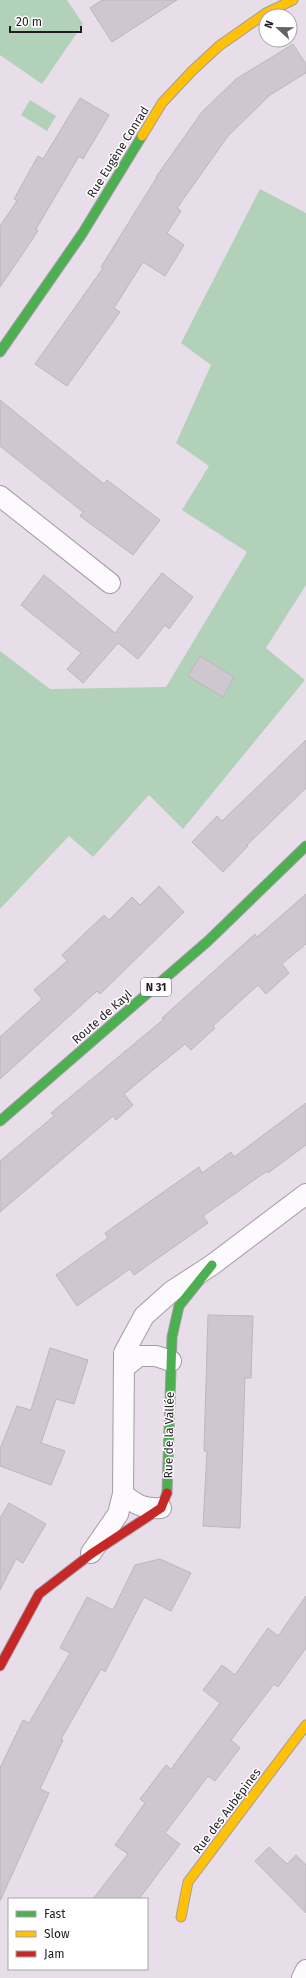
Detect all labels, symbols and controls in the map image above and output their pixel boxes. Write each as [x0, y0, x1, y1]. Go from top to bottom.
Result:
scale bar [10, 8, 81, 34]
north arrow [258, 8, 298, 48]
text: 20 m [16, 15, 42, 29]
text: N [262, 19, 277, 30]
street label: Rue Eugène Conrad [84, 104, 152, 200]
road number: N 31 [141, 978, 171, 996]
street label: Route de Kayl [69, 987, 135, 1047]
street label: Rue de la Vallée [161, 1392, 177, 1478]
street label: Rue des Aubépines [190, 1765, 264, 1857]
legend [8, 1898, 148, 1970]
text: Fast [44, 1907, 66, 1921]
text: Slow [44, 1927, 70, 1941]
text: Jam [44, 1947, 64, 1961]

